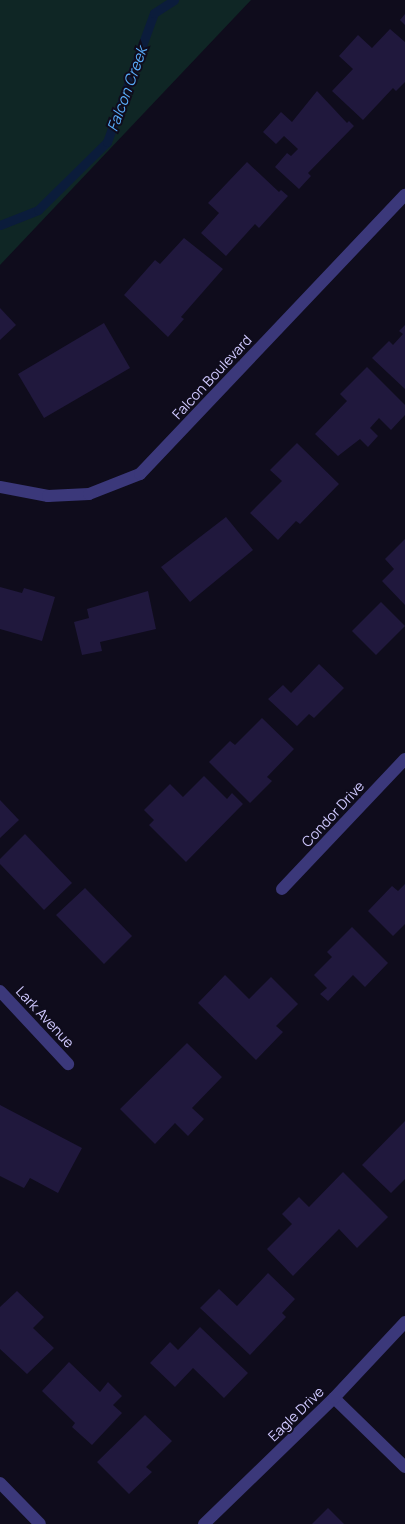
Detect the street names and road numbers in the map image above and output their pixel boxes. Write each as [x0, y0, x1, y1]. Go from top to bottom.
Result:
street label: Falcon Boulevard [169, 331, 255, 423]
street label: Condor Drive [298, 778, 368, 850]
street label: Lark Avenue [12, 983, 78, 1051]
street label: Eagle Drive [265, 1383, 327, 1445]

